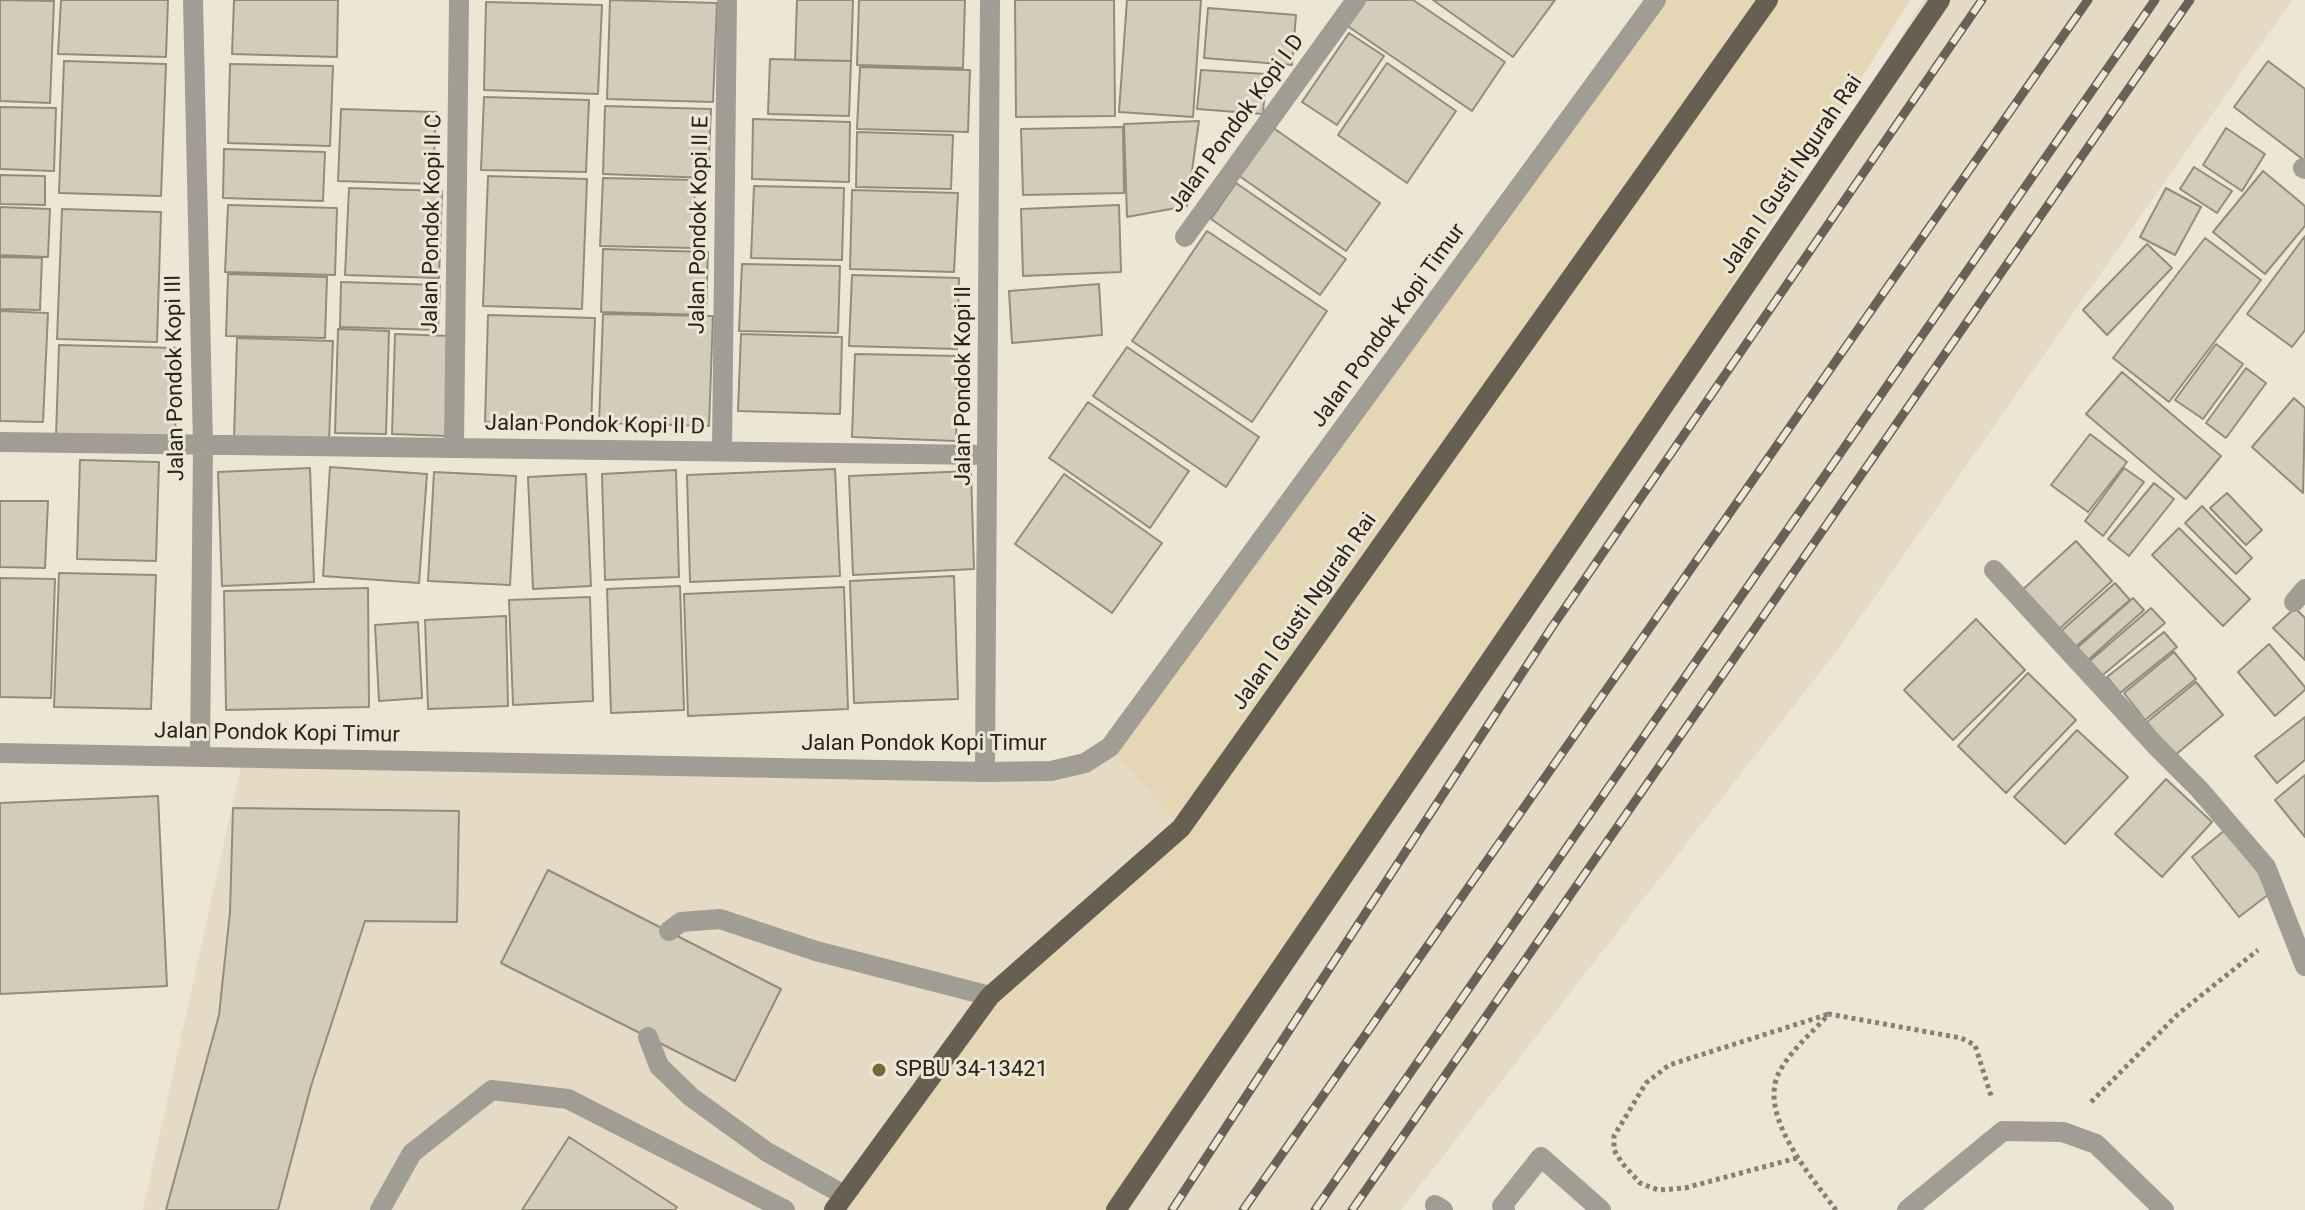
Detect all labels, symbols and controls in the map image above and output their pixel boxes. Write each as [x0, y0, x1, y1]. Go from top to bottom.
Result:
street label: Jalan Pondok Kopi I D [1163, 30, 1311, 218]
street label: Jalan I Gusti Ngurah Rai [1715, 70, 1869, 280]
street label: Jalan Pondok Kopi II C [418, 114, 448, 334]
street label: Jalan Pondok Kopi II E [685, 116, 715, 334]
street label: Jalan Pondok Kopi Timur [1306, 219, 1472, 433]
street label: Jalan Pondok Kopi III [161, 275, 191, 481]
street label: Jalan Pondok Kopi II [951, 286, 977, 486]
street label: Jalan Pondok Kopi II D [485, 411, 705, 441]
street label: Jalan I Gusti Ngurah Rai [1227, 508, 1383, 716]
street label: Jalan Pondok Kopi Timur [154, 719, 400, 749]
street label: Jalan Pondok Kopi Timur [801, 731, 1047, 757]
place label: SPBU 34-13421 [895, 1057, 1048, 1083]
marker: SPBU 34-13421 [870, 1061, 888, 1079]

